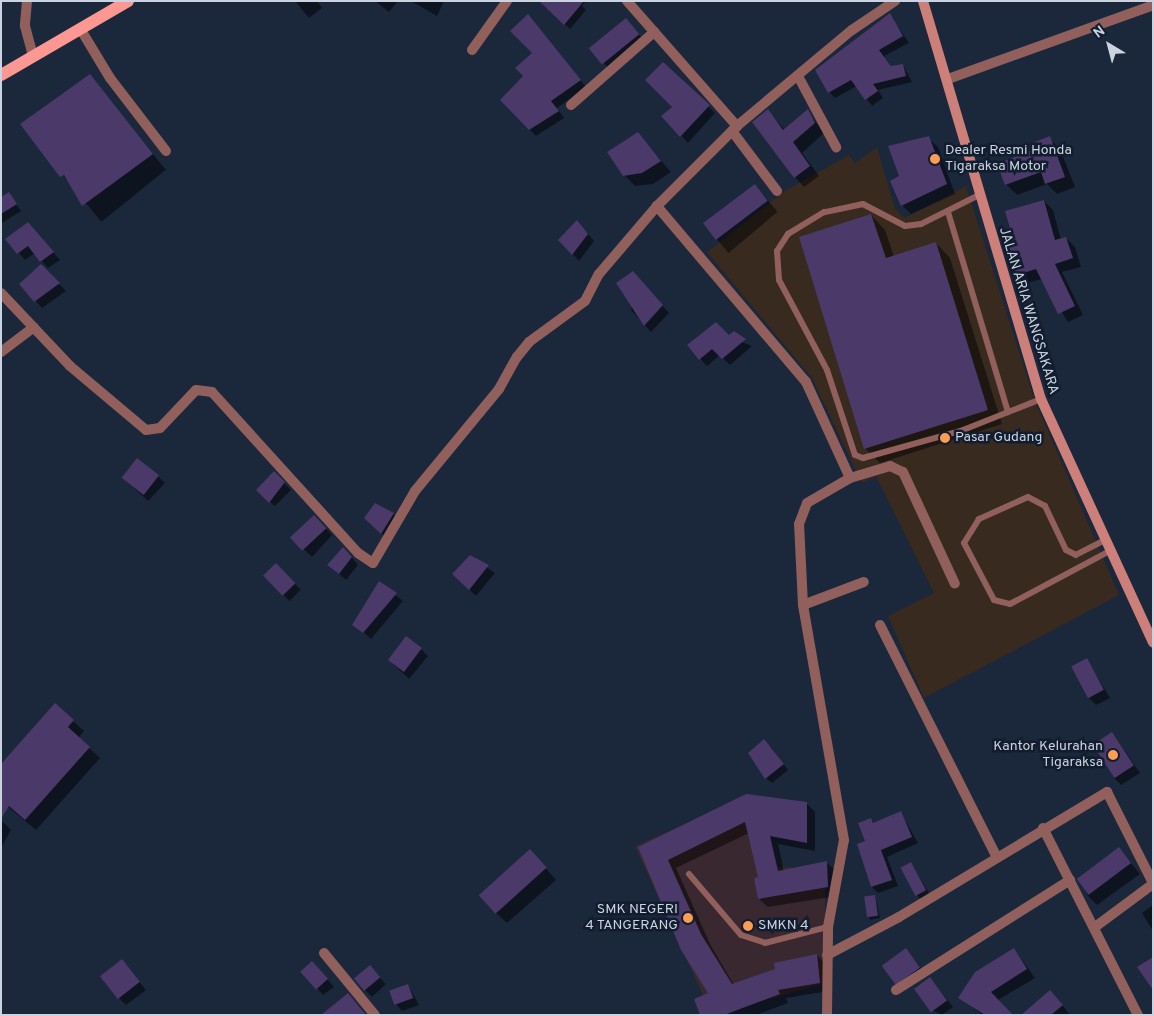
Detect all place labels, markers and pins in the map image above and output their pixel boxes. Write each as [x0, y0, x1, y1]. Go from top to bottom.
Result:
place label: Dealer Resmi Honda Tigaraksa Motor [945, 143, 1072, 176]
marker: Dealer Resmi Honda Tigaraksa Motor [929, 153, 941, 165]
place label: Pasar Gudang [955, 430, 1042, 446]
marker: Pasar Gudang [939, 432, 951, 444]
place label: Kantor Kelurahan Tigaraksa [993, 739, 1103, 772]
marker: Kantor Kelurahan Tigaraksa [1107, 749, 1119, 761]
place label: SMK NEGERI 4 TANGERANG [585, 902, 678, 934]
marker: SMK NEGERI 4 TANGERANG [682, 912, 694, 924]
place label: SMKN 4 [758, 918, 809, 934]
marker: SMKN 4 [742, 920, 754, 932]

